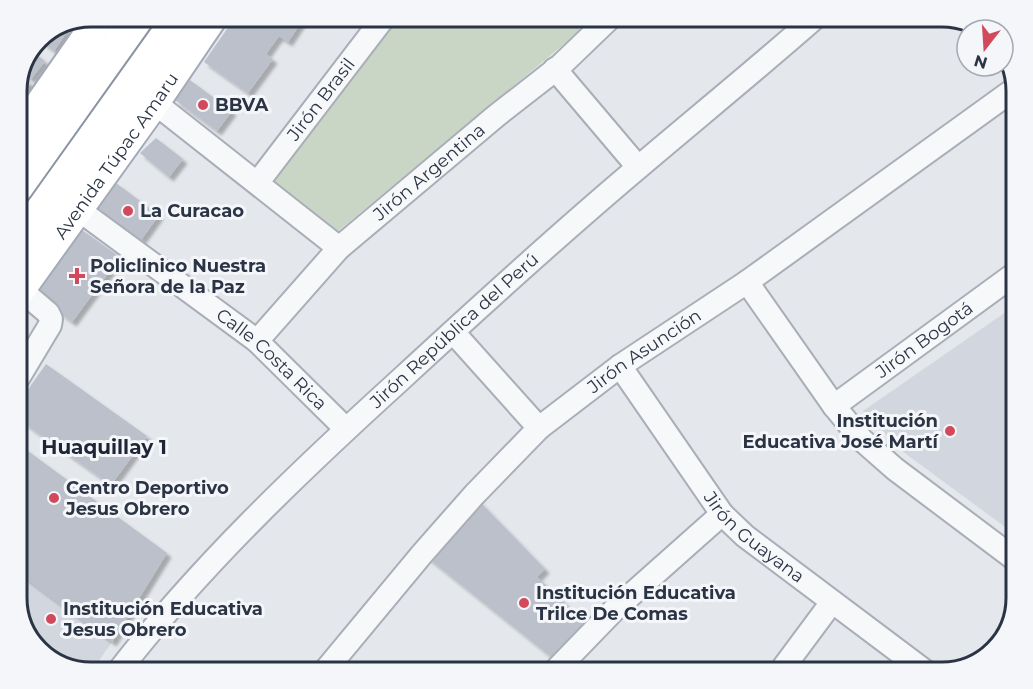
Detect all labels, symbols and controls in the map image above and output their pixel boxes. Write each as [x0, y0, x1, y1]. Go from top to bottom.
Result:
north arrow [955, 18, 1015, 78]
text: N [972, 51, 990, 73]
street label: Jirón Brasil [282, 54, 360, 146]
street label: Avenida Túpac Amaru [50, 69, 183, 243]
place label: BBVA [215, 94, 269, 116]
marker: BBVA [196, 98, 210, 112]
street label: Jirón Argentina [368, 119, 490, 226]
place label: La Curacao [140, 200, 244, 222]
marker: La Curacao [121, 204, 135, 218]
street label: Jirón República del Perú [365, 248, 543, 414]
place label: Policlinico Nuestra Señora de la Paz [90, 255, 266, 298]
marker: Policlinico Nuestra Señora de la Paz [68, 267, 86, 285]
street label: Jirón Bogotá [871, 297, 977, 383]
street label: Calle Costa Rica [212, 304, 332, 415]
street label: Jirón Asunción [582, 304, 706, 398]
place label: Institución Educativa José Martí [742, 410, 940, 453]
marker: Institución Educativa José Martí [943, 424, 957, 438]
district label: Huaquillay 1 [41, 435, 167, 459]
place label: Centro Deportivo Jesus Obrero [65, 477, 229, 520]
street label: Jirón Guayana [698, 486, 809, 588]
marker: Centro Deportivo Jesus Obrero [47, 491, 61, 505]
place label: Institución Educativa Trilce De Comas [536, 582, 736, 625]
marker: Institución Educativa Trilce De Comas [517, 596, 531, 610]
place label: Institución Educativa Jesus Obrero [62, 598, 263, 641]
marker: Institución Educativa Jesus Obrero [44, 612, 58, 626]

